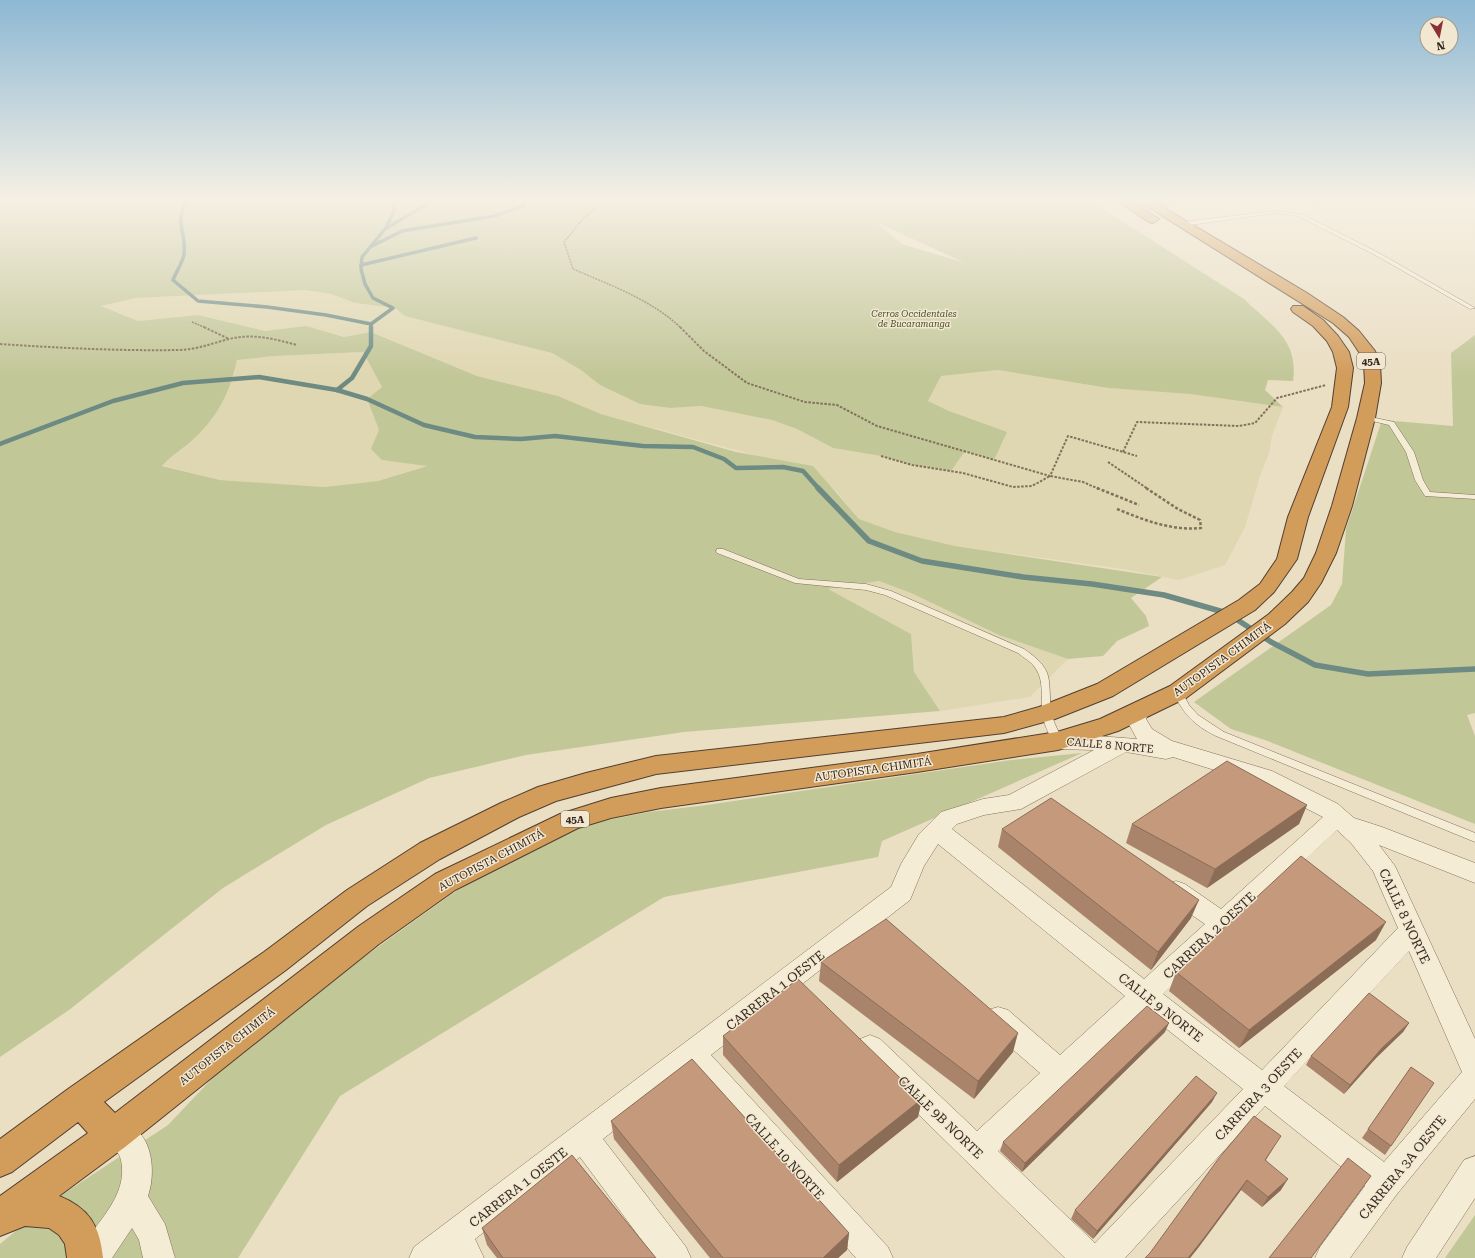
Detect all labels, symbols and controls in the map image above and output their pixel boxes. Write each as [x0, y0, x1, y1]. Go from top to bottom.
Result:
north arrow [1419, 16, 1459, 56]
text: N [1435, 38, 1446, 53]
park label: Cerros Occidentales de Bucaramanga [871, 309, 957, 329]
road number: 45A [1357, 353, 1385, 369]
street label: AUTOPISTA CHIMITÁ [1170, 619, 1274, 699]
street label: CALLE 8 NORTE [1066, 735, 1154, 756]
street label: AUTOPISTA CHIMITÁ [814, 754, 933, 784]
road number: 45A [561, 811, 589, 827]
street label: AUTOPISTA CHIMITÁ [436, 826, 547, 894]
street label: CALLE 8 NORTE [1376, 866, 1433, 966]
street label: CARRERA 2 OESTE [1160, 889, 1259, 982]
street label: CARRERA 1 OESTE [723, 947, 827, 1033]
street label: CALLE 9 NORTE [1115, 970, 1206, 1045]
street label: AUTOPISTA CHIMITÁ [176, 1004, 278, 1088]
street label: CARRERA 3 OESTE [1212, 1045, 1305, 1144]
street label: CALLE 9B NORTE [895, 1073, 986, 1162]
street label: CALLE 10 NORTE [742, 1110, 827, 1202]
street label: CARRERA 3A OESTE [1356, 1112, 1449, 1222]
street label: CARRERA 1 OESTE [466, 1144, 570, 1230]

